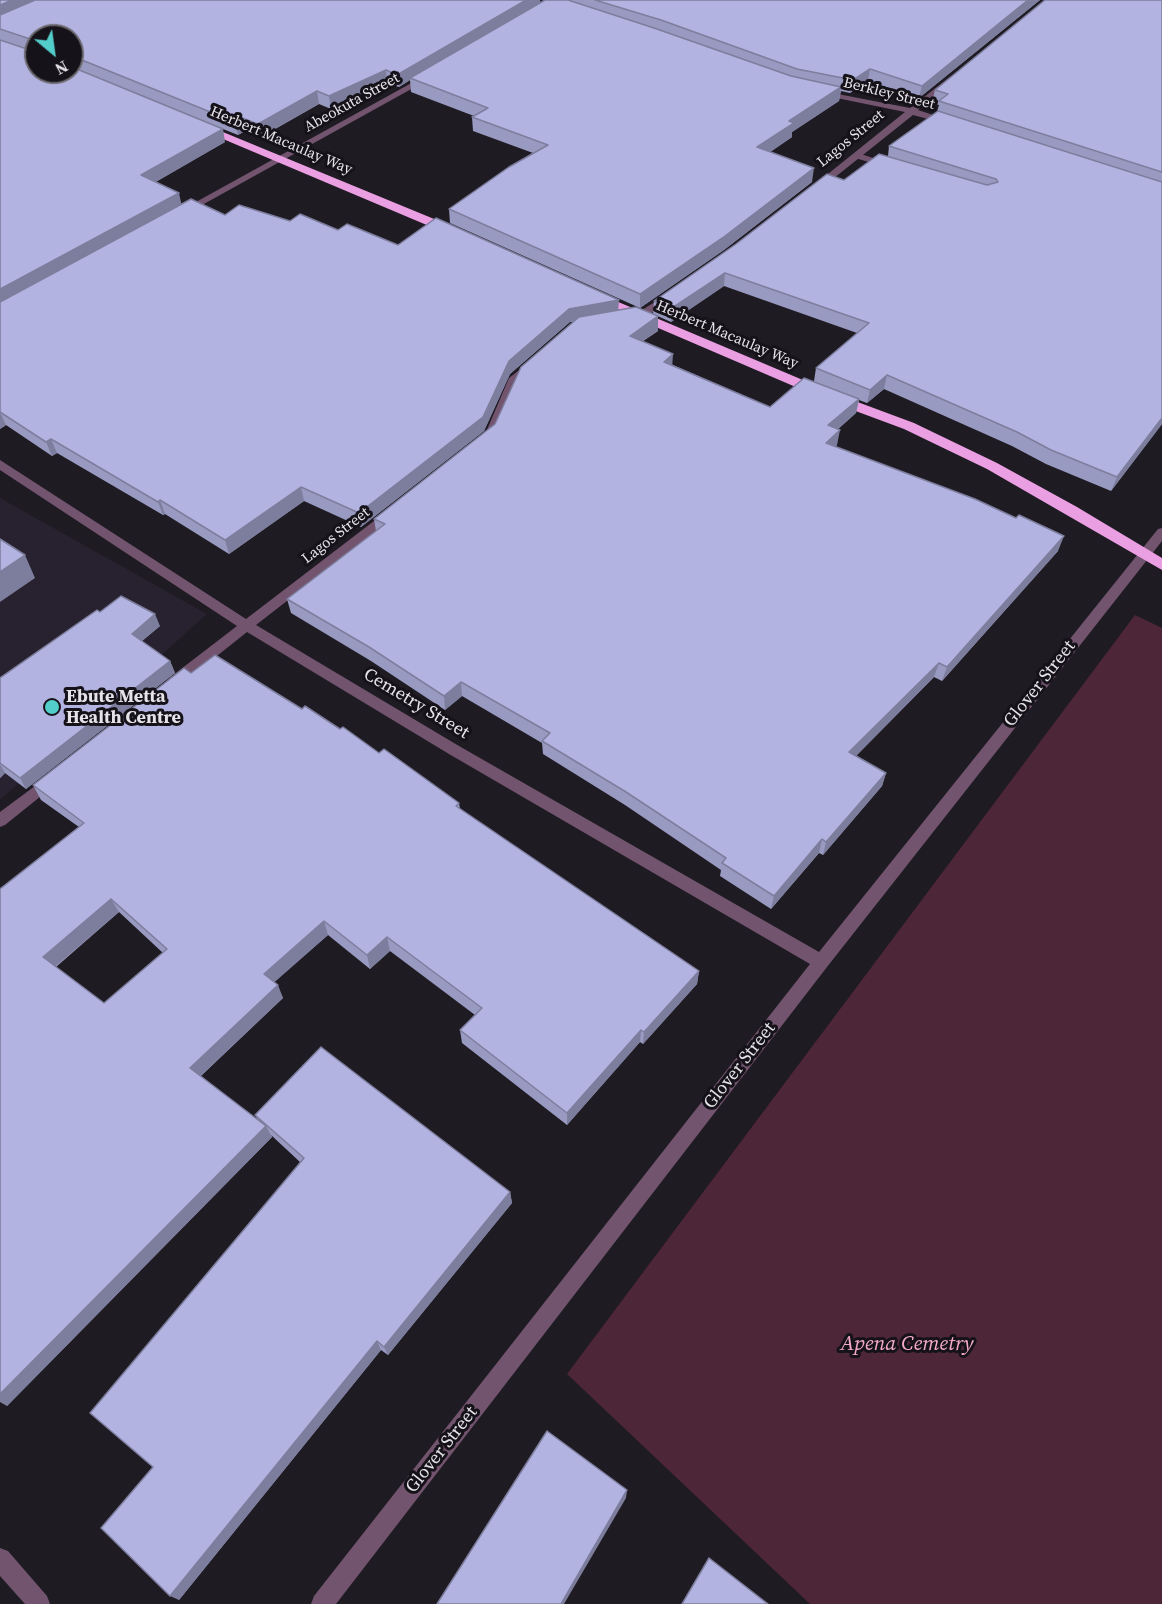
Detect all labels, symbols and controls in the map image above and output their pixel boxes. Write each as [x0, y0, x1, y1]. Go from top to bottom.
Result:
north arrow [24, 24, 84, 84]
text: N [51, 56, 72, 80]
street label: Abeokuta Street [301, 69, 403, 137]
street label: Berkley Street [842, 74, 936, 114]
street label: Herbert Macaulay Way [207, 103, 355, 179]
street label: Lagos Street [814, 106, 888, 172]
street label: Herbert Macaulay Way [653, 297, 801, 373]
street label: Lagos Street [299, 504, 373, 568]
street label: Glover Street [1000, 636, 1080, 732]
street label: Cemetry Street [359, 664, 473, 744]
place label: Ebute Metta Health Centre [66, 686, 181, 728]
marker: Ebute Metta Health Centre [43, 698, 61, 716]
street label: Glover Street [700, 1018, 780, 1114]
park label: Apena Cemetry [840, 1332, 974, 1358]
street label: Glover Street [402, 1402, 482, 1498]

